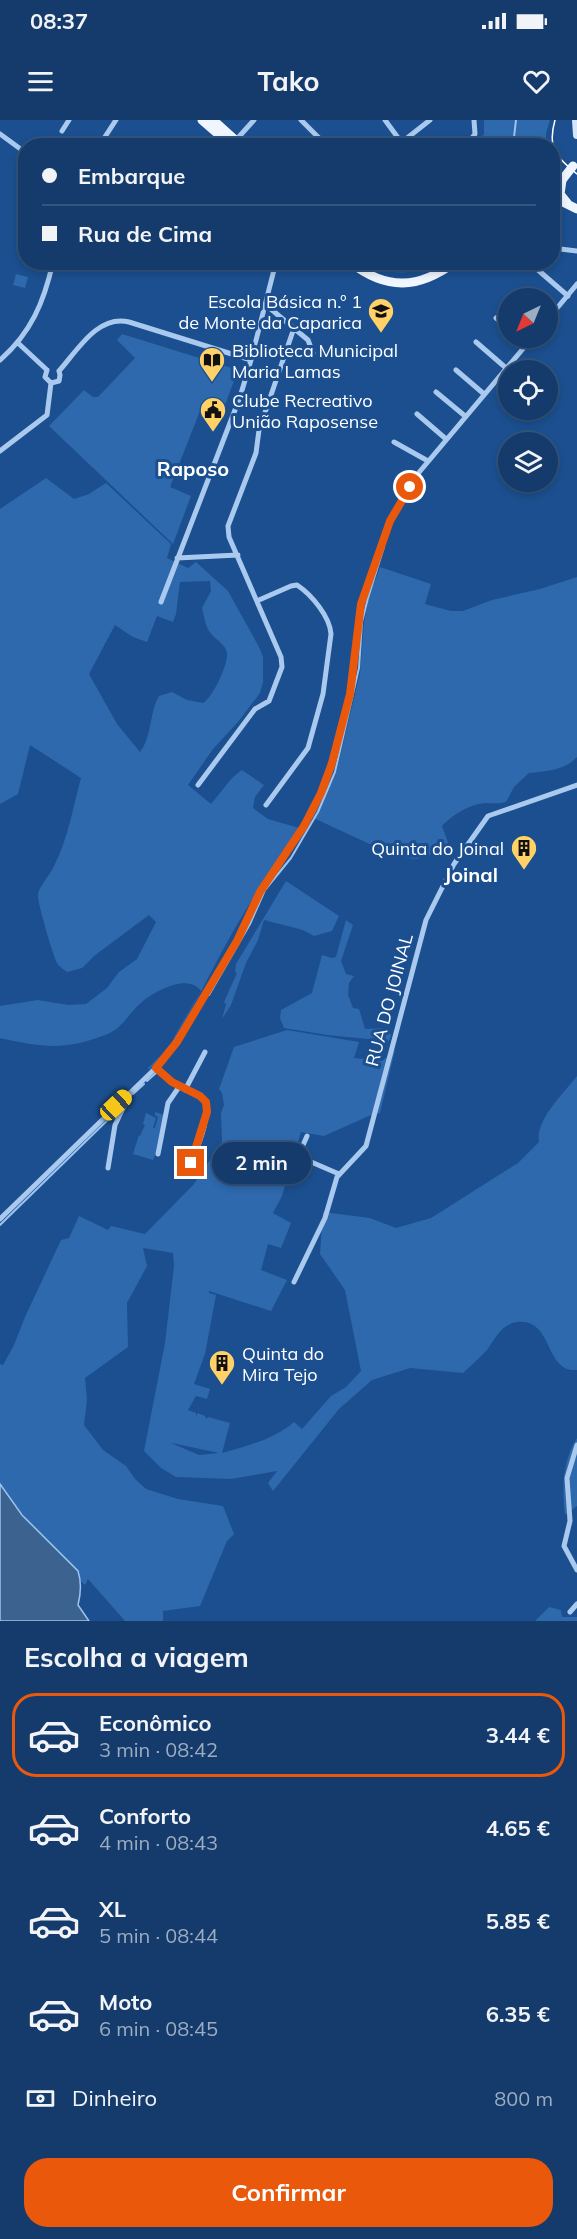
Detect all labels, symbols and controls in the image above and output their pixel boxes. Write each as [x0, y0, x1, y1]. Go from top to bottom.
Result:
text: 08:37 [30, 7, 88, 35]
text: Tako [258, 64, 319, 98]
icon: menu [24, 65, 57, 98]
icon: heart [520, 65, 553, 98]
text: Embarque [78, 162, 185, 190]
text: Rua de Cima [78, 220, 212, 248]
north arrow [498, 288, 558, 348]
map controls [498, 288, 558, 492]
place label: Escola Básica n.º 1 de Monte da Caparica [179, 290, 362, 334]
school or university icon: Escola Básica n.º 1 de Monte da Caparica [366, 296, 396, 334]
place label: Biblioteca Municipal Maria Lamas [232, 339, 398, 383]
library icon: Biblioteca Municipal Maria Lamas [197, 345, 227, 383]
button: locate [498, 360, 558, 420]
place label: Clube Recreativo União Raposense [232, 389, 378, 433]
public building icon: Clube Recreativo União Raposense [198, 395, 228, 433]
button: layers [498, 432, 558, 492]
district label: Raposo [157, 456, 229, 481]
route start [396, 473, 423, 500]
building icon: Quinta do Joinal [509, 833, 539, 871]
place label: Quinta do Joinal [371, 837, 504, 860]
district label: Joinal [444, 862, 498, 887]
street label: RUA DO JOINAL [360, 931, 418, 1069]
car [97, 1086, 135, 1124]
callout: 2 min [212, 1142, 311, 1184]
route end [177, 1149, 204, 1176]
text: 2 min [235, 1150, 288, 1175]
place label: Quinta do Mira Tejo [242, 1342, 324, 1386]
building icon: Quinta do Mira Tejo [207, 1348, 237, 1386]
text: Escolha a viagem [24, 1640, 249, 1674]
icon: car [27, 1708, 81, 1762]
text: Econômico [99, 1709, 212, 1737]
text: 3.44 € [486, 1721, 550, 1749]
text: 3 min · 08:42 [99, 1737, 218, 1762]
icon: car [27, 1801, 81, 1855]
text: Conforto [99, 1802, 191, 1830]
text: 4.65 € [486, 1814, 550, 1842]
text: 4 min · 08:43 [99, 1830, 218, 1855]
icon: car [27, 1894, 81, 1948]
text: XL [99, 1895, 126, 1923]
text: 5.85 € [486, 1907, 550, 1935]
text: 5 min · 08:44 [99, 1923, 218, 1948]
icon: car [27, 1987, 81, 2041]
text: Moto [99, 1988, 152, 2016]
text: 6.35 € [486, 2000, 550, 2028]
text: 6 min · 08:45 [99, 2016, 218, 2041]
icon: cash [24, 2082, 57, 2115]
text: Dinheiro [72, 2084, 157, 2112]
text: 800 m [494, 2086, 553, 2111]
button: Confirmar [24, 2158, 553, 2227]

